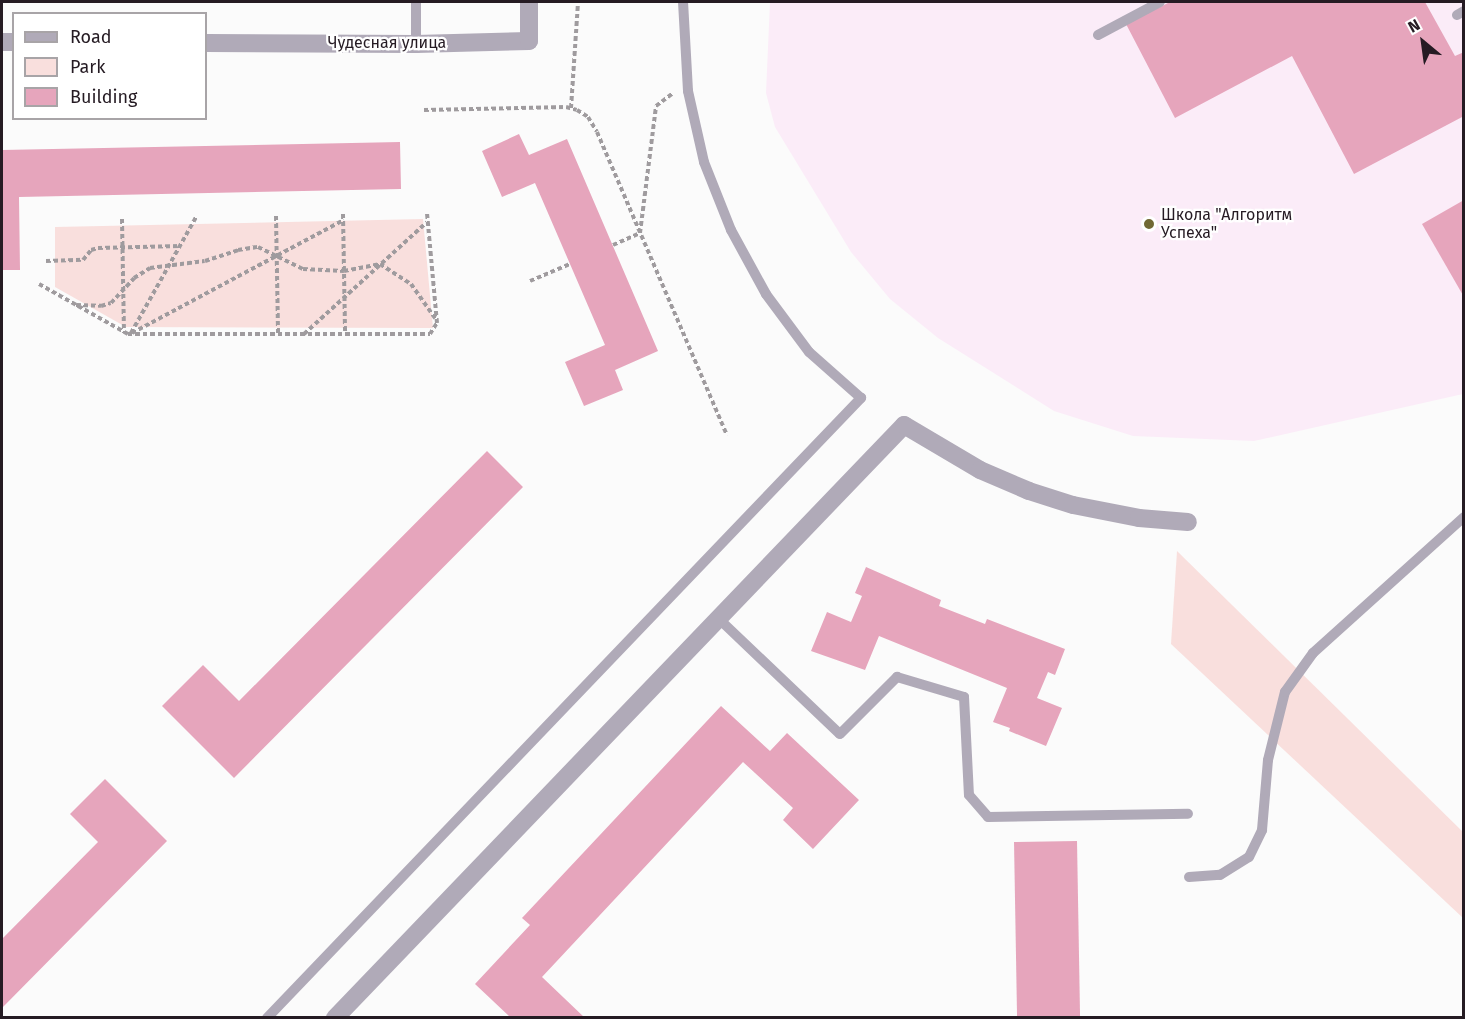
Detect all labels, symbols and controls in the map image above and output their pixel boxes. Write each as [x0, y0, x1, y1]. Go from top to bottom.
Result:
legend [12, 12, 207, 120]
north arrow [1393, 12, 1453, 72]
text: N [1405, 15, 1423, 37]
text: Road [70, 26, 112, 48]
street label: Чудесная улица [328, 33, 446, 53]
text: Park [70, 56, 105, 78]
text: Building [70, 86, 137, 108]
place label: Школа "Алгоритм Успеха" [1161, 205, 1292, 243]
marker: Школа "Алгоритм Успеха" [1142, 217, 1156, 231]

